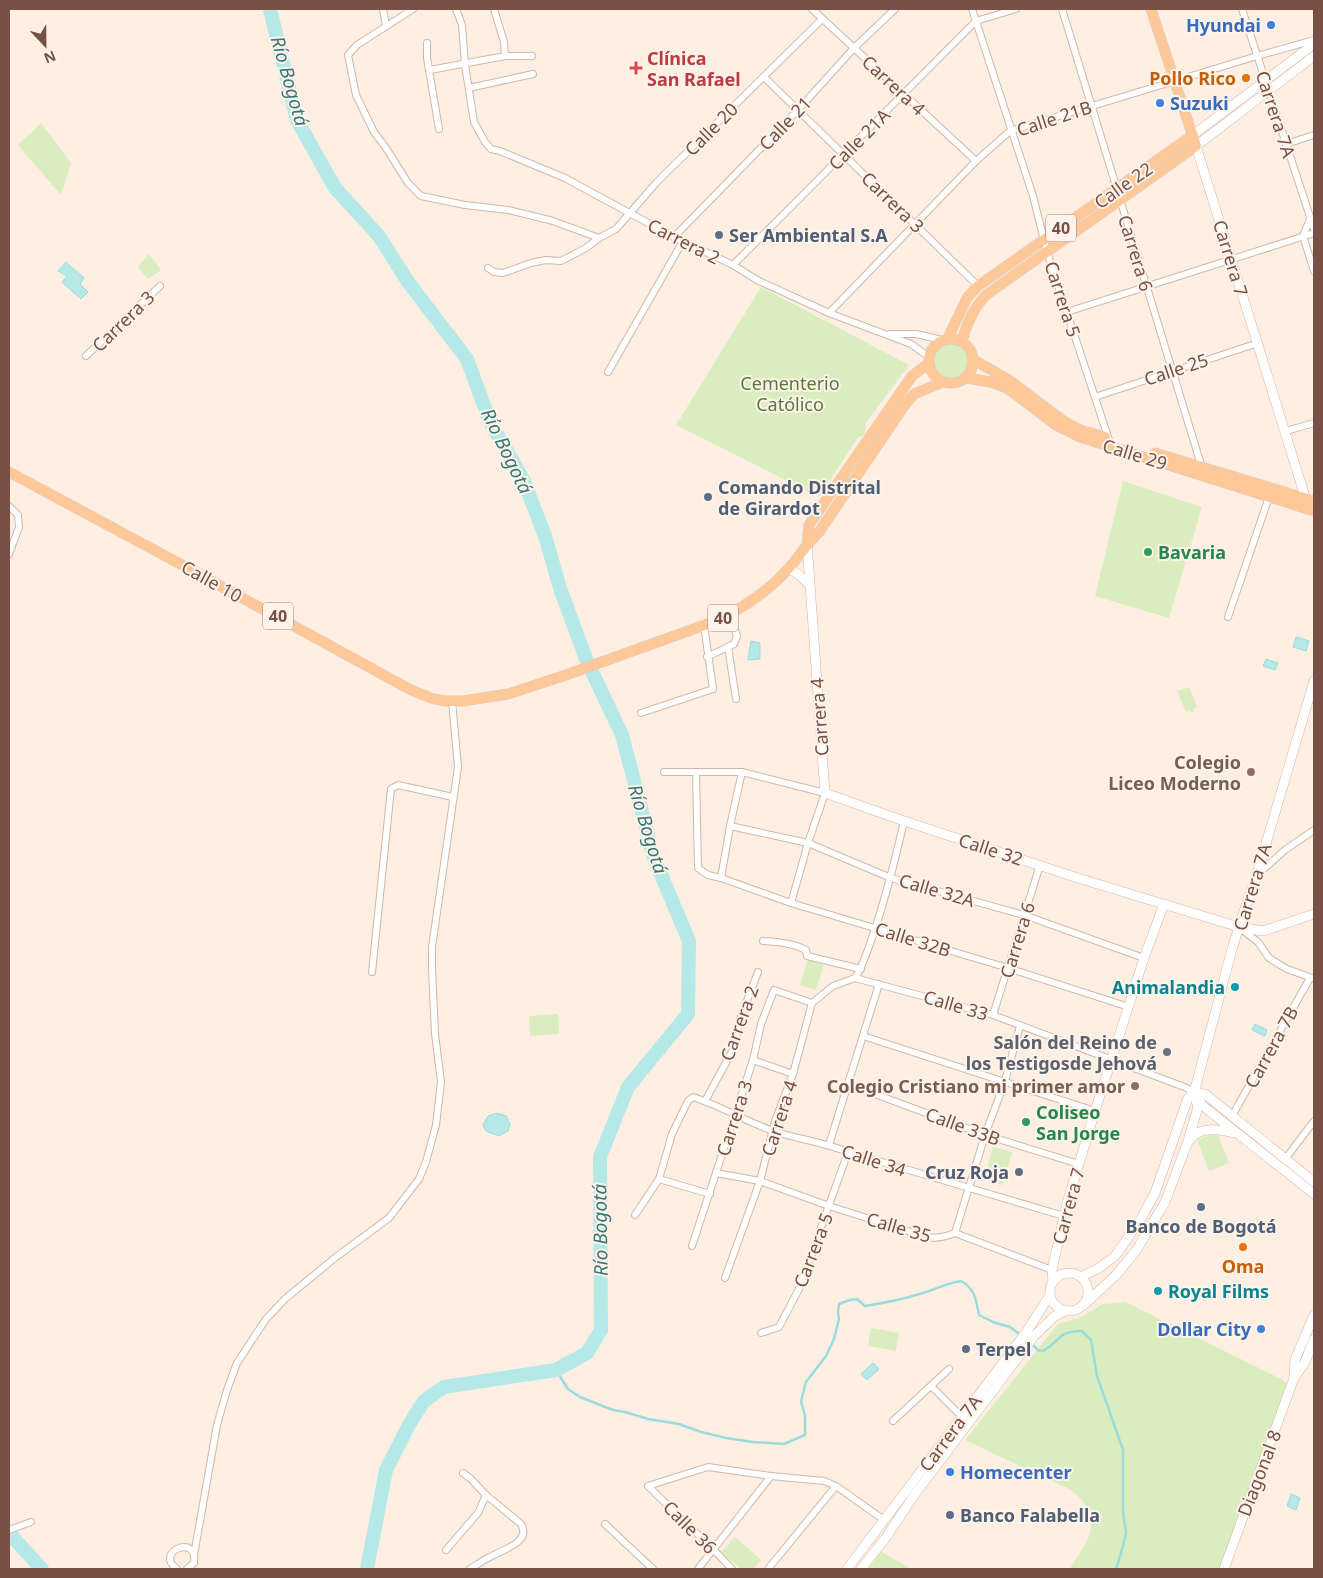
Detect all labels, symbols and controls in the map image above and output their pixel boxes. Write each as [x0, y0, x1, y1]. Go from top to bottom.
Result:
place label: Hyundai [1186, 13, 1261, 37]
marker: Hyundai [1265, 19, 1277, 31]
north arrow [20, 20, 70, 70]
water label: Río Bogotá [265, 33, 315, 129]
place label: Clínica San Rafael [647, 46, 741, 91]
text: N [41, 47, 59, 68]
street label: Carrera 4 [857, 50, 931, 120]
marker: Clínica San Rafael [629, 61, 643, 75]
place label: Pollo Rico [1149, 66, 1236, 90]
street label: Carrera 7A [1251, 68, 1301, 161]
marker: Pollo Rico [1240, 72, 1252, 84]
street label: Calle 21 [753, 91, 817, 155]
place label: Suzuki [1170, 91, 1229, 115]
street label: Calle 21B [1013, 95, 1095, 141]
street label: Calle 20 [679, 97, 743, 161]
marker: Suzuki [1154, 97, 1166, 109]
street label: Calle 21A [823, 103, 895, 175]
street label: Calle 22 [1089, 156, 1157, 214]
street label: Carrera 3 [857, 166, 929, 238]
street label: Carrera 6 [1113, 212, 1159, 294]
street label: Carrera 2 [644, 213, 724, 269]
road number: 40 [1046, 214, 1076, 242]
street label: Carrera 7 [1208, 217, 1254, 299]
place label: Ser Ambiental S.A [729, 223, 888, 247]
marker: Ser Ambiental S.A [713, 229, 725, 241]
street label: Carrera 5 [1039, 258, 1087, 340]
street label: Carrera 3 [87, 285, 159, 357]
street label: Calle 25 [1141, 347, 1211, 391]
park label: Cementerio Católico [740, 371, 840, 416]
water label: Río Bogotá [475, 404, 539, 498]
street label: Calle 29 [1100, 433, 1170, 475]
place label: Comando Distrital de Girardot [718, 475, 881, 520]
marker: Comando Distrital de Girardot [702, 491, 714, 503]
place label: Bavaria [1158, 540, 1226, 564]
marker: Bavaria [1142, 546, 1154, 558]
street label: Calle 10 [177, 554, 247, 608]
road number: 40 [263, 602, 293, 630]
road number: 40 [708, 604, 738, 632]
street label: Carrera 4 [804, 677, 834, 757]
place label: Colegio Liceo Moderno [1108, 750, 1241, 795]
marker: Colegio Liceo Moderno [1245, 766, 1257, 778]
water label: Río Bogotá [622, 781, 674, 877]
street label: Calle 32 [956, 827, 1026, 871]
street label: Carrera 7A [1227, 840, 1277, 933]
street label: Calle 32A [896, 868, 978, 912]
street label: Carrera 6 [994, 899, 1040, 981]
street label: Calle 32B [872, 916, 954, 962]
place label: Animalandia [1112, 975, 1225, 999]
marker: Animalandia [1229, 981, 1241, 993]
street label: Carrera 2 [714, 982, 764, 1064]
street label: Calle 33 [921, 984, 991, 1026]
street label: Carrera 7B [1239, 1002, 1303, 1092]
place label: Salón del Reino de los Testigosde Jehová [966, 1030, 1157, 1075]
marker: Salón del Reino de los Testigosde Jehová [1161, 1046, 1173, 1058]
place label: Colegio Cristiano mi primer amor [827, 1074, 1125, 1098]
street label: Carrera 3 [710, 1077, 758, 1159]
street label: Carrera 4 [755, 1077, 803, 1159]
marker: Colegio Cristiano mi primer amor [1129, 1080, 1141, 1092]
place label: Coliseo San Jorge [1036, 1100, 1120, 1145]
street label: Calle 33B [922, 1101, 1004, 1151]
marker: Coliseo San Jorge [1020, 1116, 1032, 1128]
street label: Calle 34 [839, 1138, 909, 1182]
place label: Cruz Roja [925, 1160, 1009, 1184]
street label: Carrera 7 [1046, 1165, 1090, 1247]
marker: Cruz Roja [1013, 1166, 1025, 1178]
water label: Río Bogotá [586, 1183, 614, 1276]
marker: Banco de Bogotá [1195, 1201, 1207, 1213]
street label: Calle 35 [864, 1206, 934, 1248]
street label: Carrera 5 [788, 1209, 838, 1291]
place label: Banco de Bogotá [1126, 1214, 1276, 1238]
marker: Oma [1237, 1241, 1249, 1253]
place label: Oma [1222, 1254, 1264, 1278]
place label: Royal Films [1168, 1279, 1269, 1303]
marker: Royal Films [1152, 1285, 1164, 1297]
place label: Dollar City [1157, 1317, 1252, 1341]
marker: Dollar City [1255, 1323, 1267, 1335]
place label: Terpel [976, 1337, 1031, 1361]
marker: Terpel [960, 1343, 972, 1355]
street label: Carrera 7A [913, 1390, 987, 1476]
street label: Diagonal 8 [1232, 1426, 1286, 1520]
place label: Homecenter [960, 1460, 1072, 1484]
marker: Homecenter [944, 1466, 956, 1478]
street label: Calle 36 [658, 1495, 722, 1559]
place label: Banco Falabella [960, 1503, 1100, 1527]
marker: Banco Falabella [944, 1509, 956, 1521]

